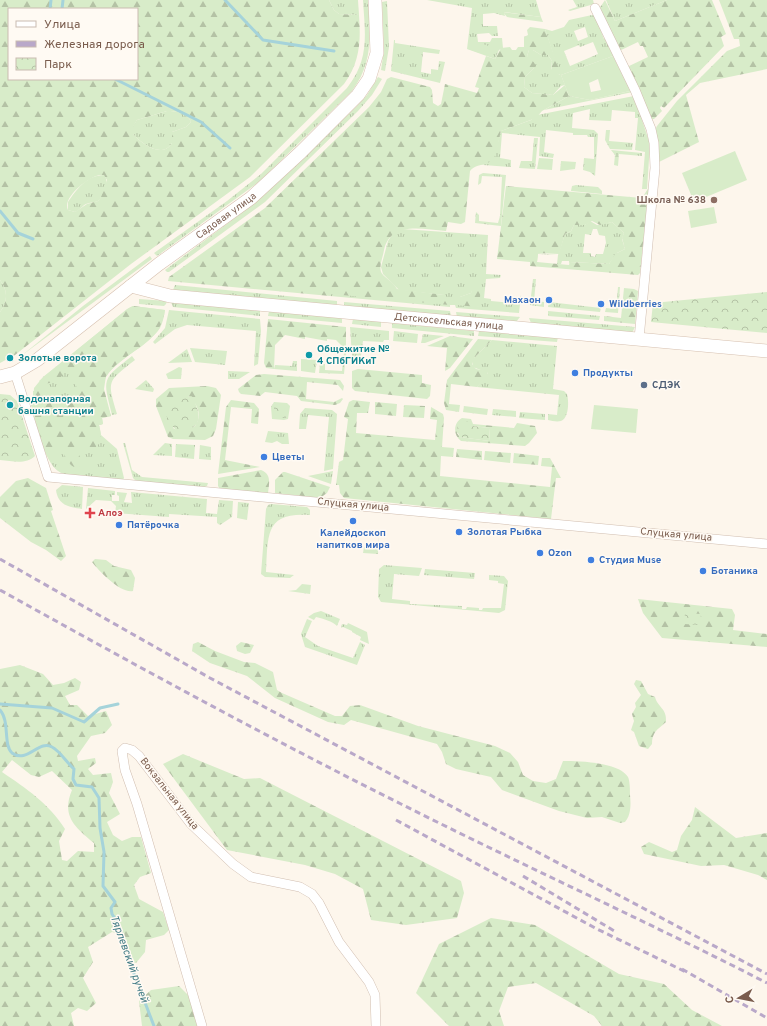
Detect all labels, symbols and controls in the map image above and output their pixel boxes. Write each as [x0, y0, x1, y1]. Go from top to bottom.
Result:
legend [8, 8, 138, 80]
text: Улица [44, 17, 80, 33]
text: Железная дорога [44, 37, 145, 53]
text: Парк [44, 57, 72, 73]
street label: Садовая улица [193, 190, 259, 242]
place label: Школа № 638 [637, 194, 706, 207]
marker: Школа № 638 [709, 195, 719, 205]
place label: Махаон [504, 294, 541, 307]
marker: Махаон [544, 295, 554, 305]
place label: Wildberries [609, 298, 662, 311]
marker: Wildberries [596, 299, 606, 309]
street label: Детскосельская улица [393, 310, 504, 333]
place label: Общежитие № 4 СПбГИКиТ [317, 343, 390, 368]
marker: Общежитие № 4 СПбГИКиТ [304, 350, 314, 360]
place label: Золотые ворота [18, 352, 97, 365]
marker: Золотые ворота [5, 353, 15, 363]
place label: Продукты [583, 367, 633, 380]
marker: Продукты [570, 368, 580, 378]
place label: СДЭК [652, 379, 681, 392]
marker: СДЭК [639, 380, 649, 390]
place label: Водонапорная башня станции [18, 393, 94, 418]
marker: Водонапорная башня станции [5, 400, 15, 410]
place label: Цветы [272, 451, 304, 464]
marker: Цветы [259, 452, 269, 462]
street label: Слуцкая улица [317, 495, 389, 515]
place label: Алоэ [98, 507, 123, 520]
marker: Алоэ [85, 508, 95, 518]
marker: Калейдоскоп напитков мира [348, 516, 358, 526]
place label: Пятёрочка [127, 519, 179, 532]
marker: Пятёрочка [114, 520, 124, 530]
street label: Слуцкая улица [640, 525, 712, 545]
place label: Золотая Рыбка [467, 526, 542, 539]
place label: Калейдоскоп напитков мира [316, 527, 390, 552]
marker: Золотая Рыбка [454, 527, 464, 537]
place label: Ozon [548, 547, 572, 560]
marker: Ozon [535, 548, 545, 558]
place label: Студия Muse [599, 554, 662, 567]
marker: Студия Muse [586, 555, 596, 565]
place label: Ботаника [711, 565, 758, 578]
marker: Ботаника [698, 566, 708, 576]
street label: Вокзальная улица [137, 755, 201, 833]
water label: Тярлевский ручей [107, 913, 152, 1005]
north arrow [719, 978, 759, 1018]
text: С [723, 995, 738, 1004]

